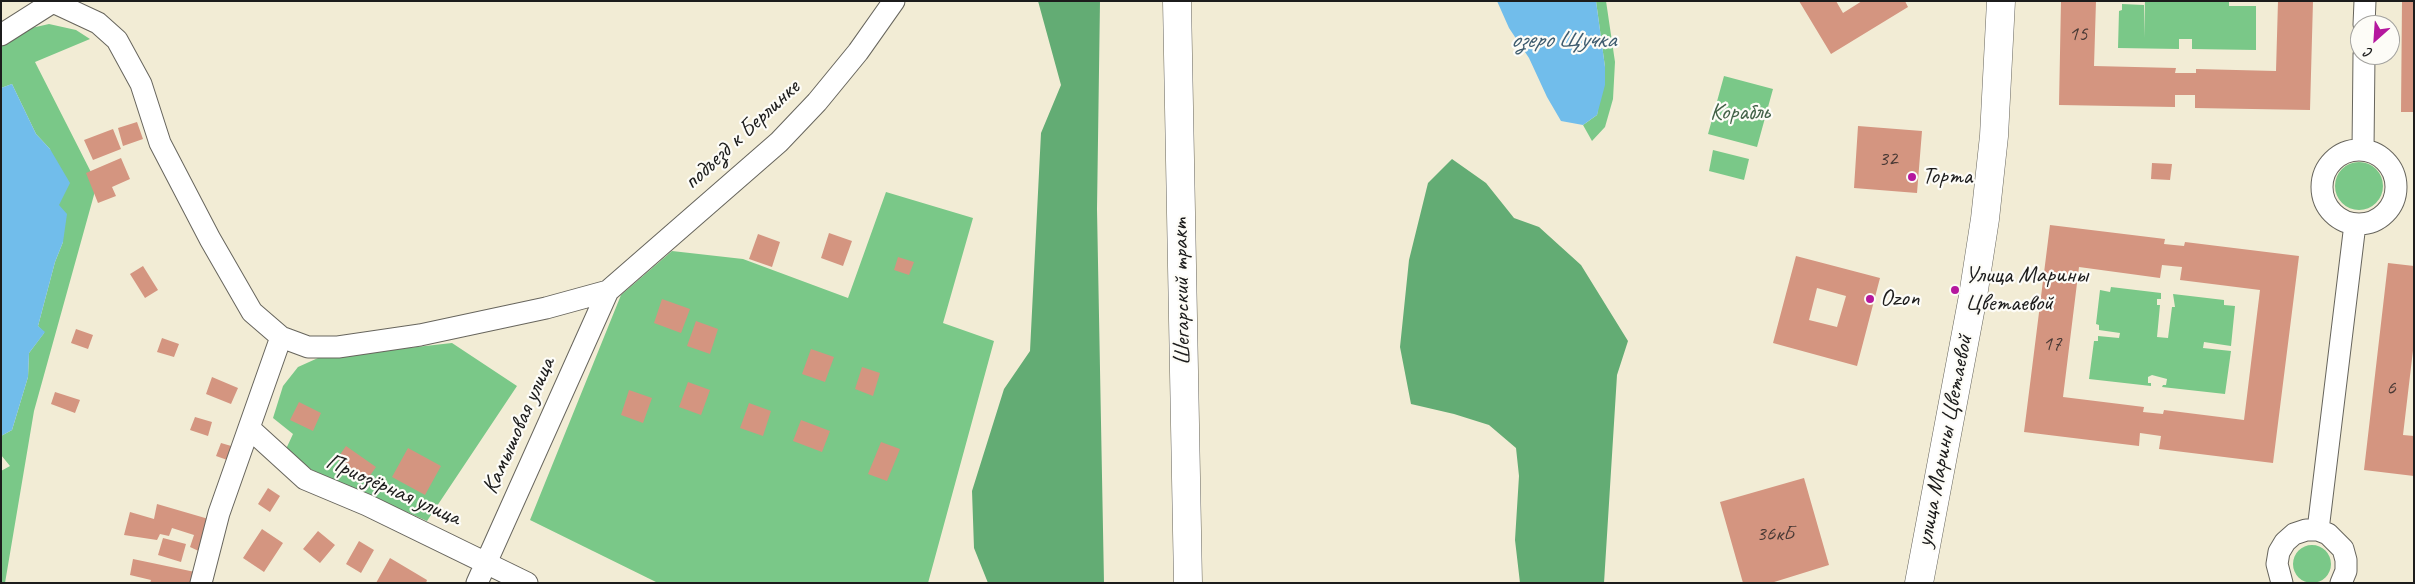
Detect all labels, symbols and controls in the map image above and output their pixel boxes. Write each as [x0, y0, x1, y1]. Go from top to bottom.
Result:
north arrow [2350, 15, 2400, 65]
house number: 15 [2069, 21, 2087, 47]
water label: озеро Щучка [1511, 25, 1615, 55]
text: С [2362, 44, 2375, 62]
street label: подъезд к Берлинке [678, 74, 806, 196]
park label: Корабль [1710, 99, 1770, 127]
house number: 32 [1879, 146, 1897, 172]
place label: Торта [1922, 163, 1972, 191]
marker: Торта [1906, 171, 1918, 183]
street label: Шегарский тракт [1166, 218, 1198, 366]
place label: Улица Марины Цветаевой [1965, 262, 2088, 318]
marker: Улица Марины Цветаевой [1949, 284, 1961, 296]
place label: Ozon [1880, 285, 1919, 313]
marker: Ozon [1864, 293, 1876, 305]
house number: 17 [2043, 331, 2061, 357]
street label: улица Марины Цветаевой [1910, 333, 1980, 549]
street label: Камышовая улица [476, 353, 562, 499]
house number: 6 [2386, 375, 2396, 401]
street label: Приозёрная улица [321, 447, 465, 533]
house number: 36кБ [1756, 521, 1794, 547]

